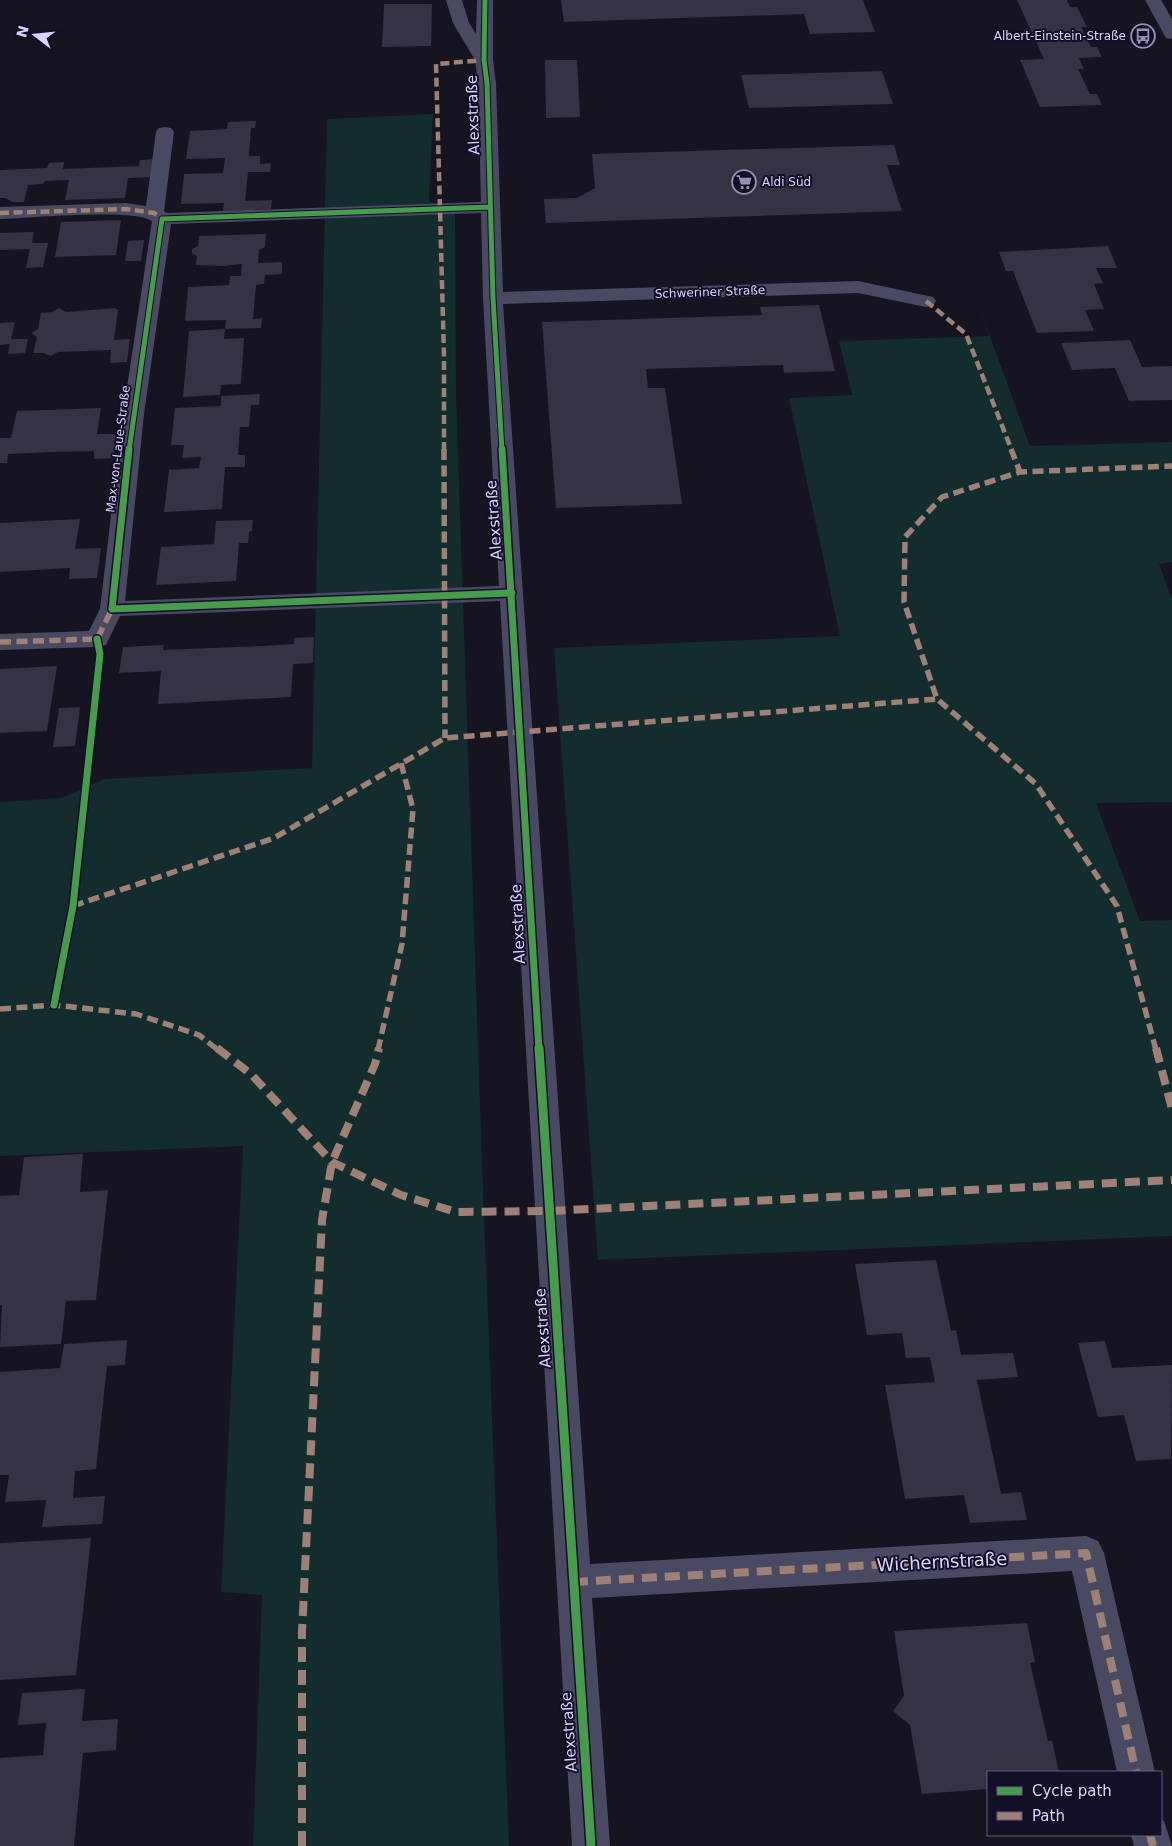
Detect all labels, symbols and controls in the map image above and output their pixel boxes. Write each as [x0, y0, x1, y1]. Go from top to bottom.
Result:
north arrow [10, 10, 60, 60]
bus stop icon: Albert-Einstein-Straße [1130, 23, 1156, 49]
text: N [13, 24, 32, 39]
place label: Albert-Einstein-Straße [994, 29, 1126, 43]
street label: Alexstraße [463, 75, 483, 155]
supermarket icon: Aldi Süd [731, 169, 757, 195]
place label: Aldi Süd [762, 175, 811, 189]
street label: Schweriner Straße [655, 283, 765, 301]
street label: Max-von-Laue-Straße [103, 385, 133, 513]
street label: Alexstraße [482, 479, 506, 561]
street label: Alexstraße [507, 884, 529, 964]
street label: Alexstraße [531, 1287, 555, 1369]
street label: Wichernstraße [876, 1548, 1008, 1575]
street label: Alexstraße [557, 1691, 581, 1773]
legend [987, 1771, 1162, 1836]
text: Cycle path [1032, 1782, 1112, 1800]
text: Path [1032, 1807, 1065, 1825]

